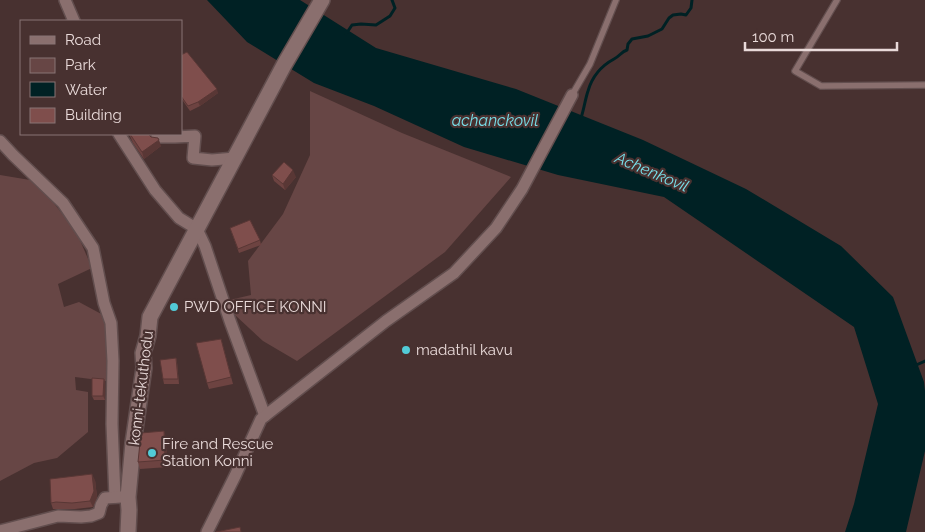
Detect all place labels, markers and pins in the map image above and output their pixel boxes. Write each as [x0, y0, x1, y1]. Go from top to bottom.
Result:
place label: PWD OFFICE KONNI [184, 298, 327, 316]
marker: PWD OFFICE KONNI [168, 301, 180, 313]
place label: madathil kavu [416, 341, 513, 359]
marker: madathil kavu [400, 344, 412, 356]
place label: Fire and Rescue Station Konni [162, 435, 274, 470]
marker: Fire and Rescue Station Konni [146, 447, 158, 459]

